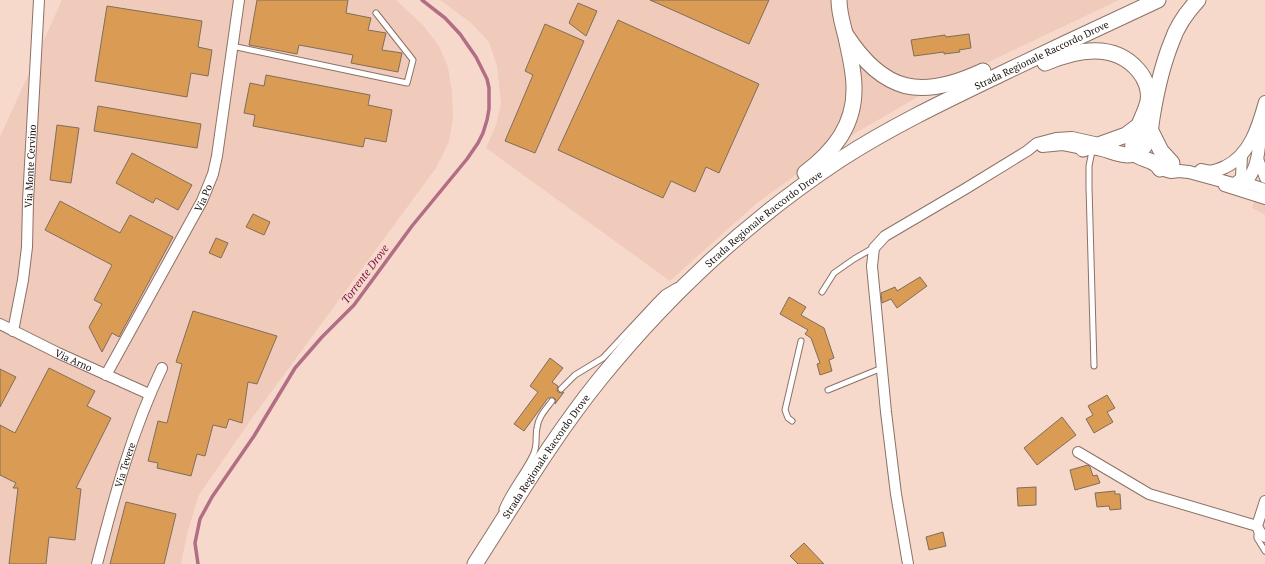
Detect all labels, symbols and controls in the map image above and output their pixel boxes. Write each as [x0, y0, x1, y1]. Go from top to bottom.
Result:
street label: Strada Regionale Raccordo Drove [972, 18, 1111, 93]
street label: Via Monte Cervino [22, 124, 39, 208]
street label: Strada Regionale Raccordo Drove [702, 168, 825, 270]
street label: Via Po [191, 182, 215, 214]
water label: Torrente Drove [338, 242, 392, 306]
street label: Via Arno [53, 346, 94, 375]
street label: Strada Regionale Raccordo Drove [500, 392, 593, 521]
street label: Via Tevere [112, 441, 138, 489]

